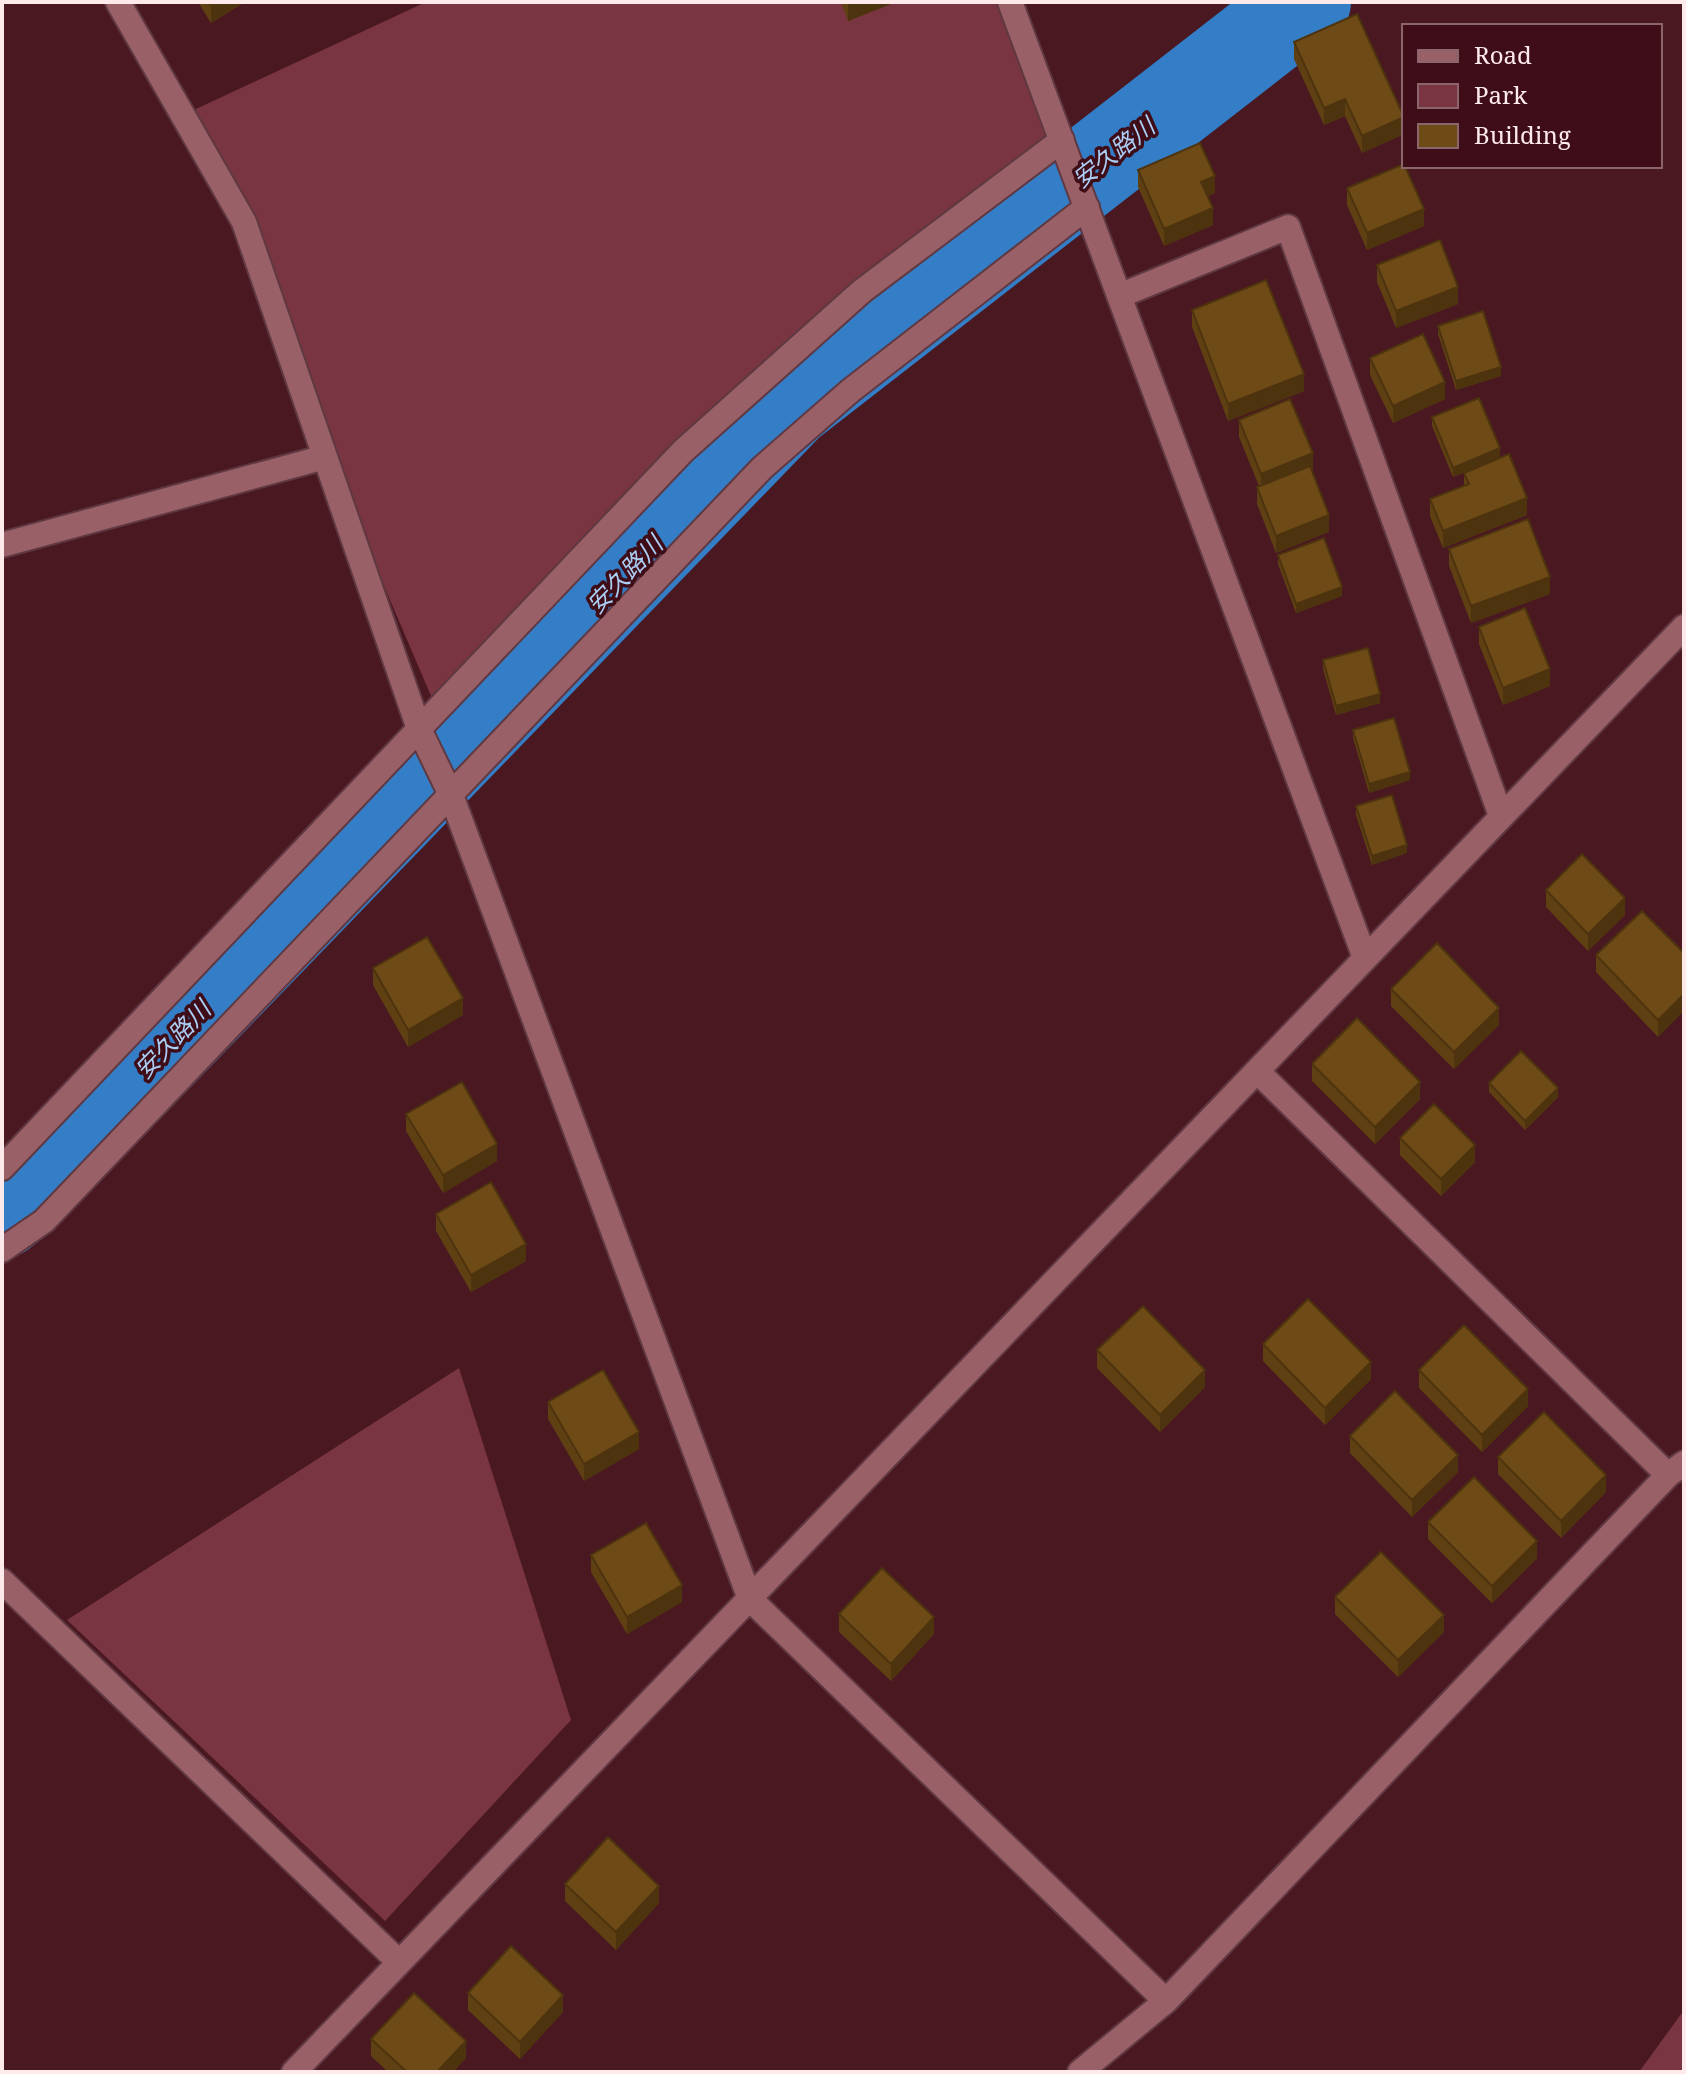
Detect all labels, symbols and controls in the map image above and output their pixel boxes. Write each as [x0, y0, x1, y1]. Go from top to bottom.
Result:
legend [1402, 24, 1662, 168]
text: Road [1474, 38, 1532, 71]
text: Park [1474, 78, 1528, 111]
water label: 安久路川 [1065, 108, 1163, 195]
text: Building [1474, 118, 1571, 151]
water label: 安久路川 [579, 526, 671, 620]
water label: 安久路川 [127, 991, 219, 1085]

